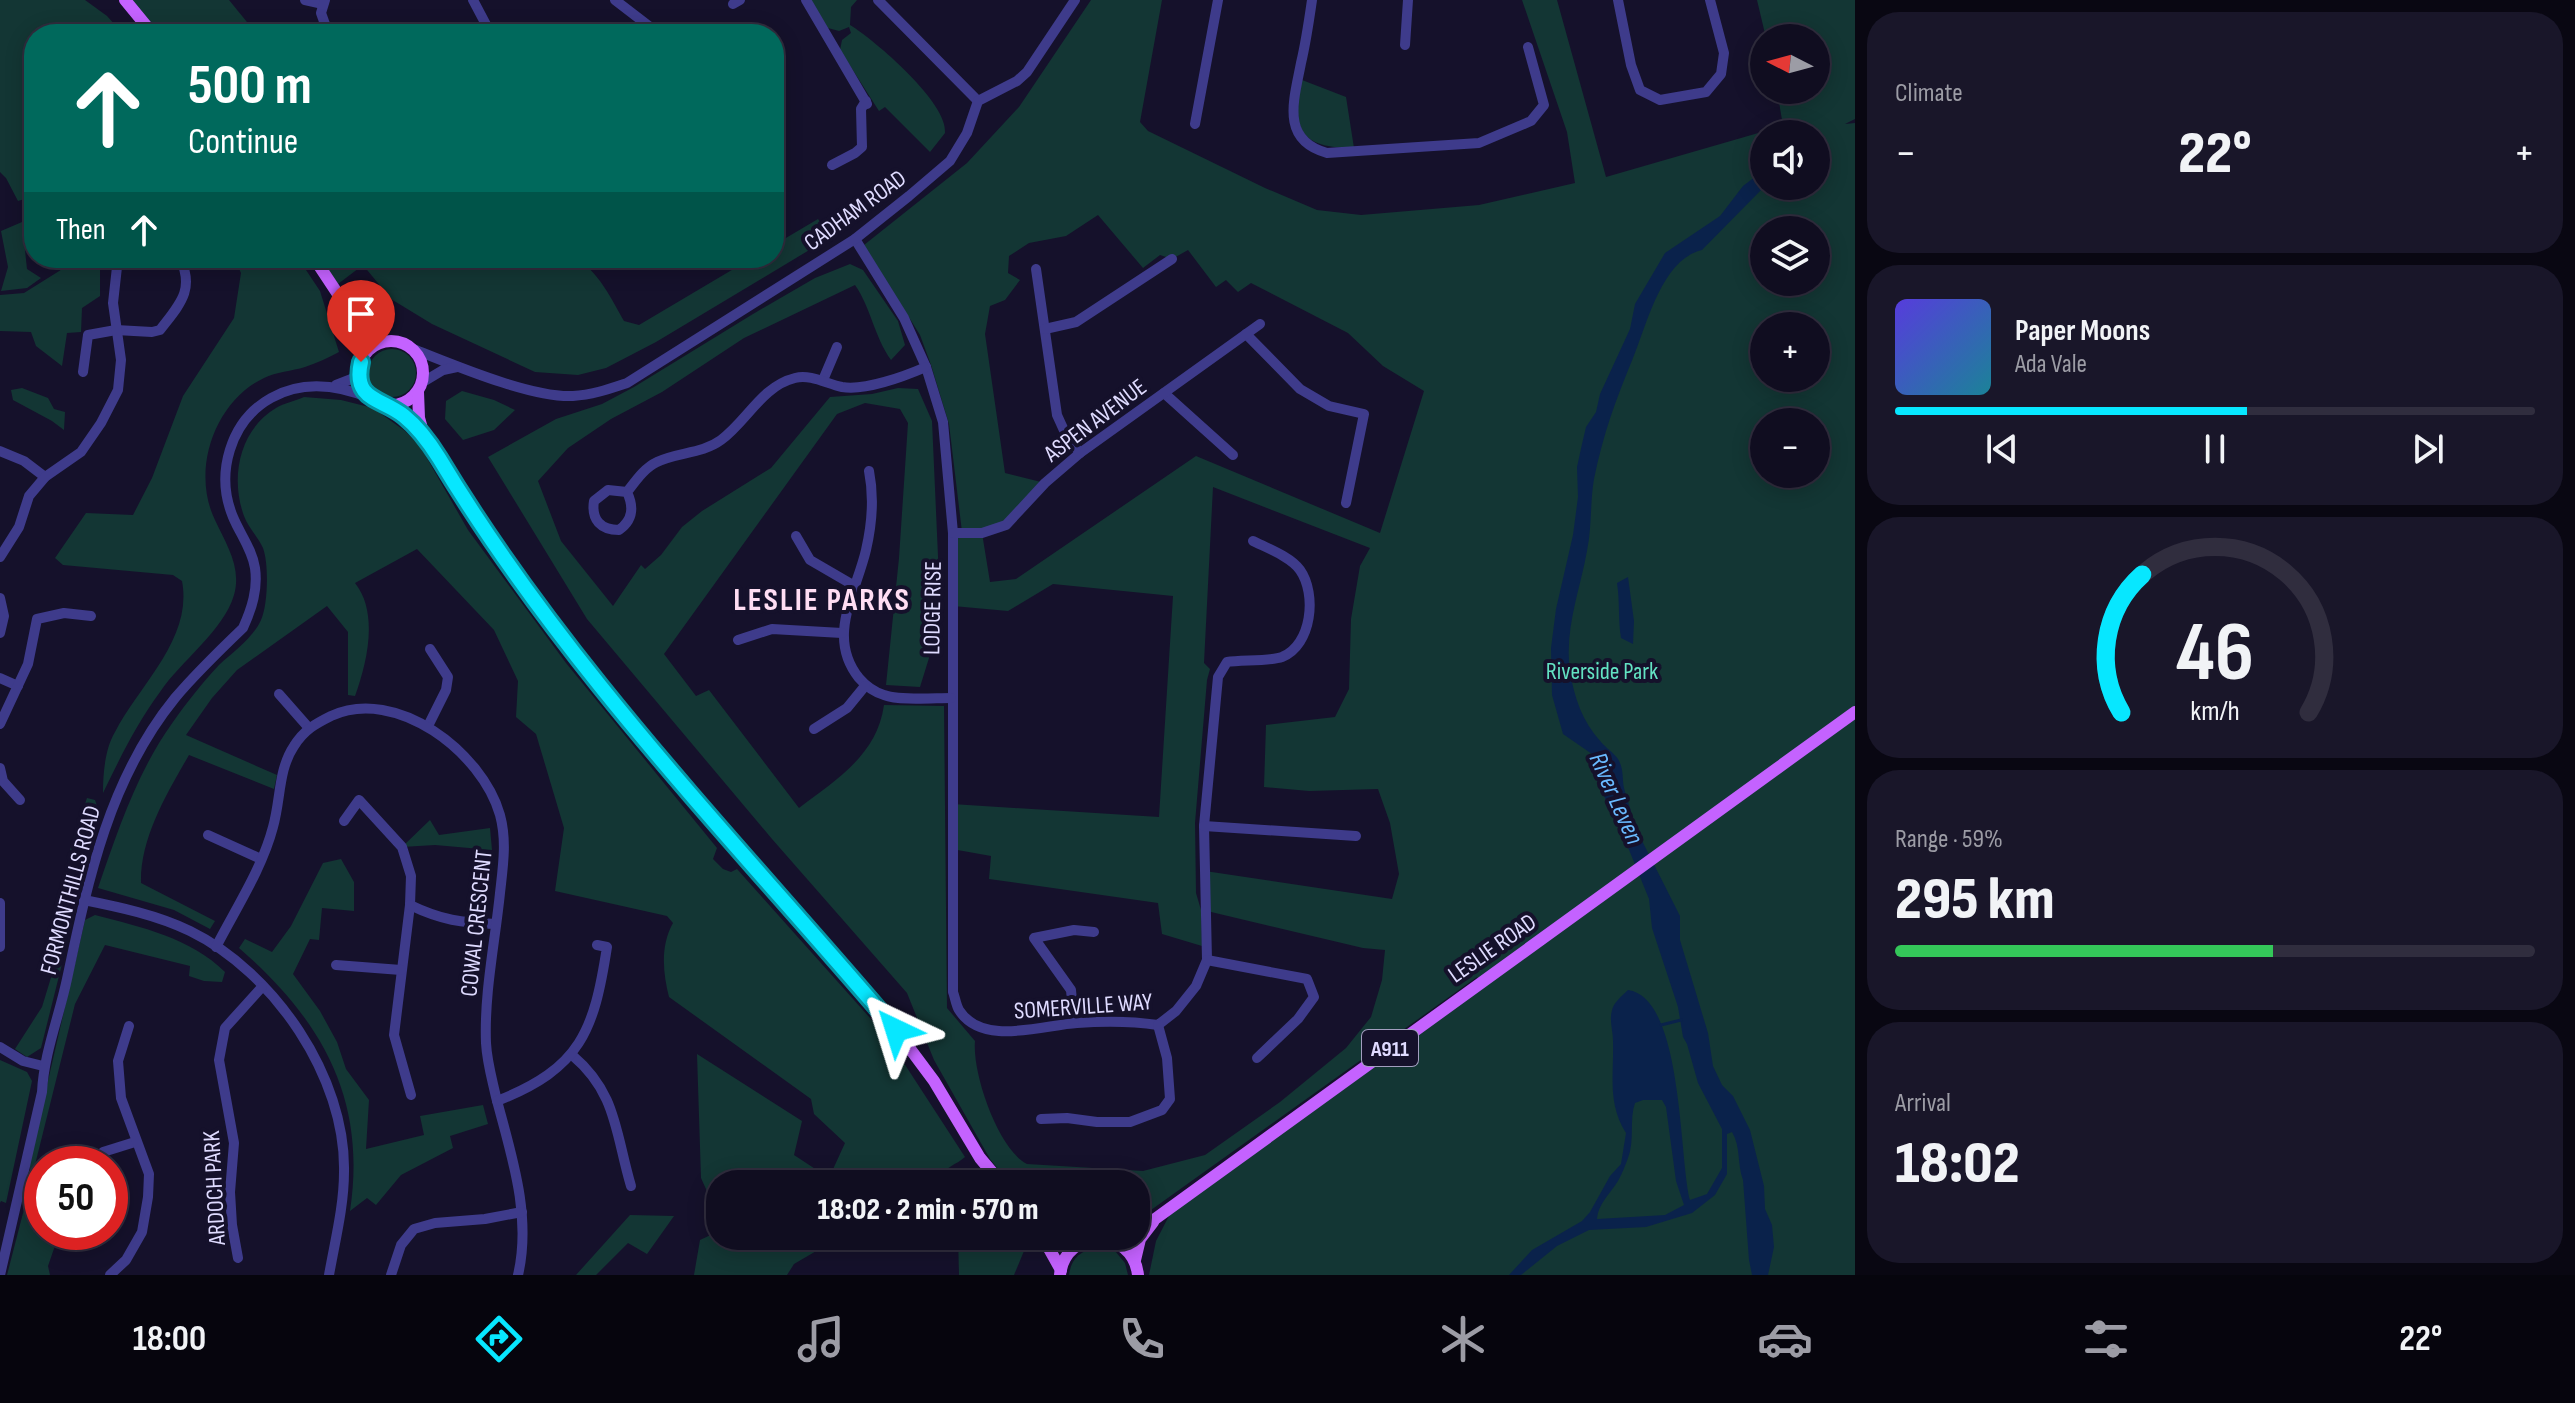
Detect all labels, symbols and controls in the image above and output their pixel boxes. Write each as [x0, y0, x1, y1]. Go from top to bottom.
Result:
north arrow [1750, 24, 1830, 104]
map controls [1750, 24, 1830, 488]
text: 500 m [188, 53, 312, 120]
icon: ahead [56, 56, 160, 160]
text: Climate [1895, 78, 1963, 109]
text: 22° [2178, 118, 2252, 190]
button: sound [1750, 120, 1830, 200]
text: Continue [188, 121, 298, 164]
text: − [1895, 127, 1917, 180]
text: + [2513, 127, 2535, 180]
street label: CADHAM ROAD [799, 164, 912, 257]
icon: ahead [122, 208, 166, 252]
text: Then [56, 212, 106, 248]
button: layers [1750, 216, 1830, 296]
pin [327, 280, 395, 362]
icon: arrive [339, 292, 383, 336]
button: + [1750, 312, 1830, 392]
text: Paper Moons [2015, 313, 2150, 349]
text: Ada Vale [2015, 349, 2087, 380]
street label: ASPEN AVENUE [1038, 372, 1152, 469]
button: − [1750, 408, 1830, 488]
icon: previous [1980, 427, 2024, 471]
icon: pause [2193, 427, 2237, 471]
icon: next [2406, 427, 2450, 471]
street label: LODGE RISE [917, 561, 948, 655]
district label: LESLIE PARKS [733, 581, 911, 620]
text: 46 [2176, 604, 2254, 704]
park label: Riverside Park [1546, 657, 1658, 686]
text: km/h [2190, 695, 2240, 730]
water label: River Leven [1582, 748, 1650, 849]
street label: FORMONTHILLS ROAD [34, 803, 107, 978]
text: Range · 59% [1895, 824, 2003, 855]
street label: COWAL CRESCENT [454, 848, 499, 998]
text: 295 km [1895, 864, 2055, 936]
street label: LESLIE ROAD [1443, 908, 1542, 989]
street label: SOMERVILLE WAY [1013, 987, 1153, 1026]
position arrow [854, 988, 938, 1072]
road number: A911 [1362, 1030, 1418, 1066]
text: Arrival [1895, 1088, 1951, 1119]
text: 18:02 [1895, 1128, 2020, 1200]
street label: ARDOCH PARK [197, 1130, 232, 1247]
speed limit sign: 50 [24, 1146, 128, 1250]
text: 18:02 · 2 min · 570 m [818, 1192, 1038, 1228]
icon: directions [471, 1311, 527, 1367]
icon: music [793, 1311, 849, 1367]
icon: phone [1114, 1311, 1170, 1367]
icon: climate [1435, 1311, 1491, 1367]
icon: car [1757, 1311, 1813, 1367]
icon: filters [2078, 1311, 2134, 1367]
text: 18:00 [133, 1318, 206, 1361]
text: 22° [2399, 1318, 2442, 1361]

